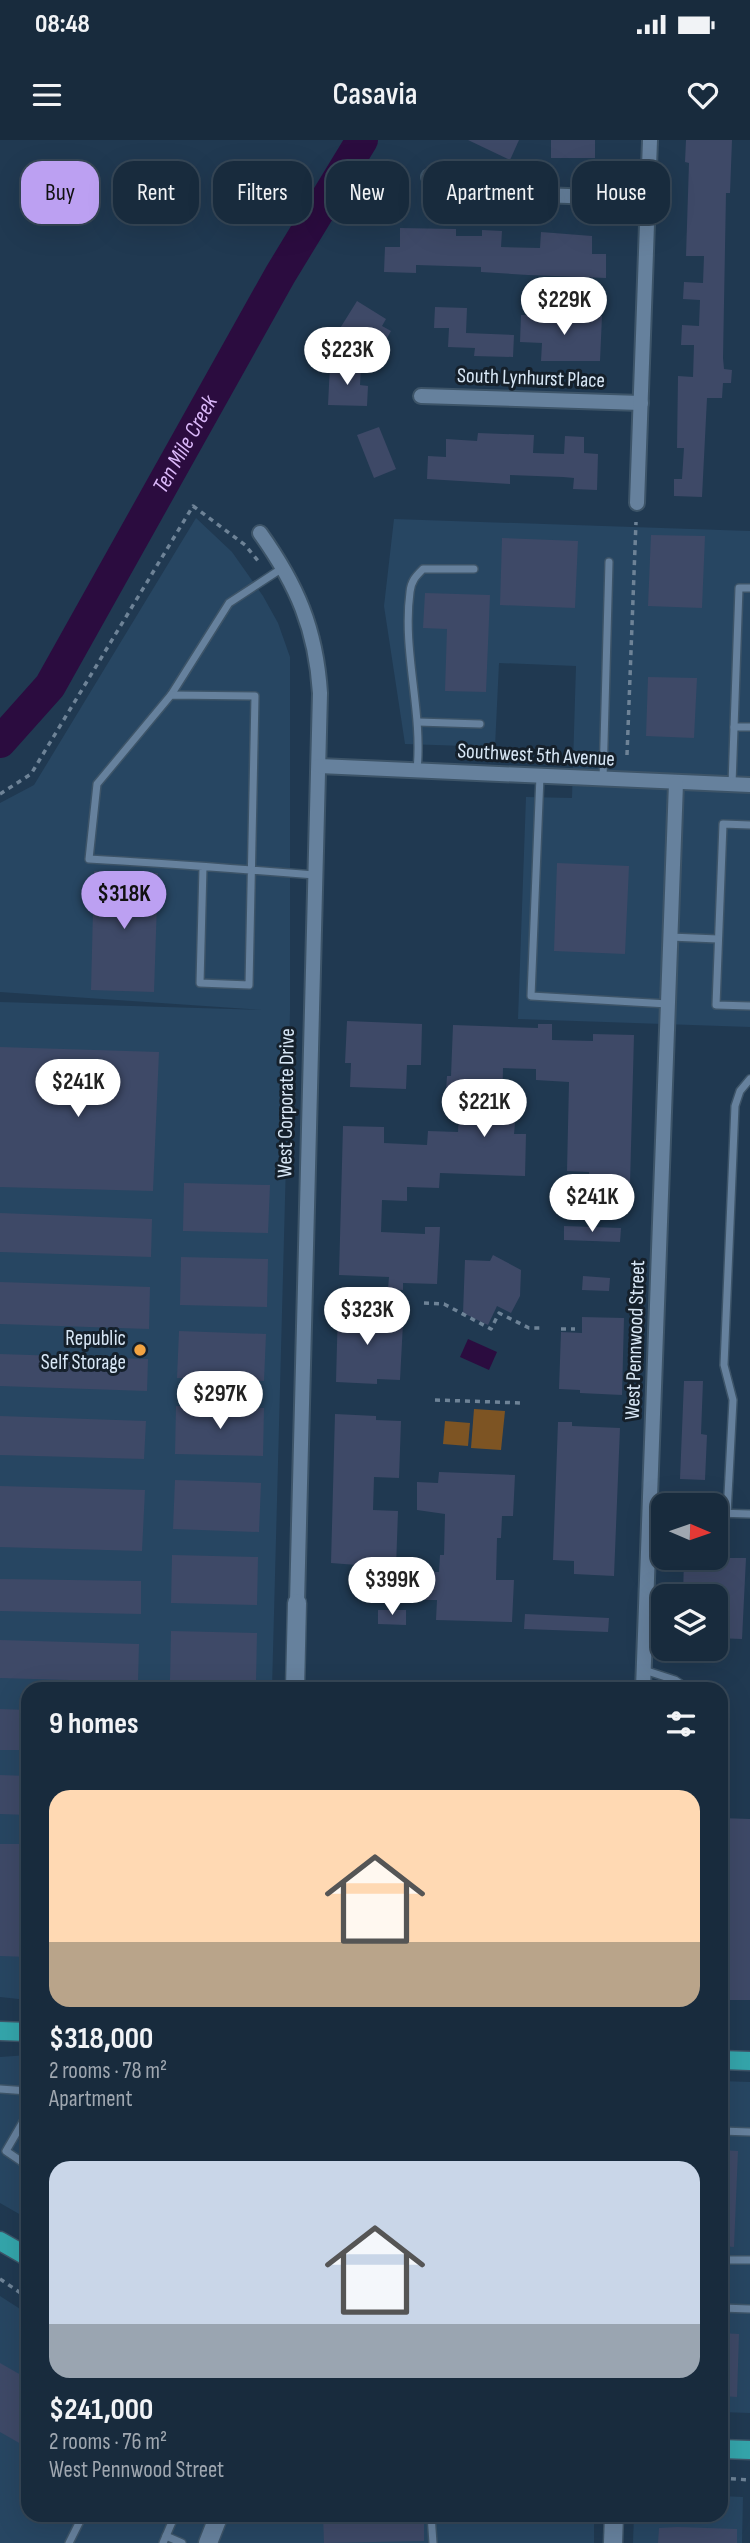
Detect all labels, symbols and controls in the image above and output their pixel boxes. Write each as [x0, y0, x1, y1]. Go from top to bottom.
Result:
text: 08:48 [35, 9, 90, 40]
text: Casavia [333, 75, 417, 114]
icon: menu [28, 76, 66, 114]
icon: heart [684, 76, 722, 114]
chip: Buy [21, 161, 99, 224]
chip: Rent [113, 161, 199, 224]
chip: Filters [213, 161, 312, 224]
chip: New [326, 161, 409, 224]
chip: Apartment [423, 161, 558, 224]
chip: House [572, 161, 670, 224]
pin: $229K [515, 278, 613, 337]
text: $229K [537, 286, 591, 314]
pin: $223K [298, 328, 396, 387]
text: $223K [320, 336, 374, 364]
street label: South Lynhurst Place [457, 363, 605, 393]
water label: Ten Mile Creek [147, 389, 224, 498]
street label: Southwest 5th Avenue [457, 738, 615, 772]
pin: $318K [75, 872, 173, 931]
text: $318K [97, 880, 151, 908]
street label: West Corporate Drive [272, 1028, 300, 1178]
pin: $241K [29, 1060, 127, 1119]
text: $241K [51, 1068, 105, 1096]
pin: $221K [435, 1080, 533, 1139]
text: $221K [458, 1088, 510, 1116]
pin: $241K [543, 1174, 641, 1234]
text: $241K [565, 1183, 619, 1211]
street label: West Pennwood Street [620, 1260, 650, 1420]
pin: $323K [318, 1288, 416, 1347]
text: $323K [340, 1296, 394, 1324]
place label: Republic Self Storage [41, 1326, 126, 1375]
marker: Republic Self Storage [132, 1342, 148, 1358]
pin: $297K [171, 1372, 269, 1431]
text: $297K [193, 1380, 247, 1408]
north arrow [651, 1493, 728, 1570]
map controls [651, 1493, 728, 1661]
pin: $399K [343, 1558, 441, 1617]
text: $399K [364, 1566, 420, 1594]
button: layers [651, 1584, 728, 1661]
icon: filters [662, 1705, 700, 1743]
text: 9 homes [49, 1706, 139, 1742]
icon: home [312, 1836, 438, 1962]
text: $318,000 [49, 2021, 153, 2057]
text: 2 rooms · 78 m² [49, 2057, 167, 2085]
text: Apartment [49, 2085, 133, 2113]
icon: home [312, 2207, 438, 2333]
text: $241,000 [49, 2392, 153, 2428]
text: 2 rooms · 76 m² [49, 2428, 167, 2456]
text: West Pennwood Street [49, 2456, 224, 2484]

